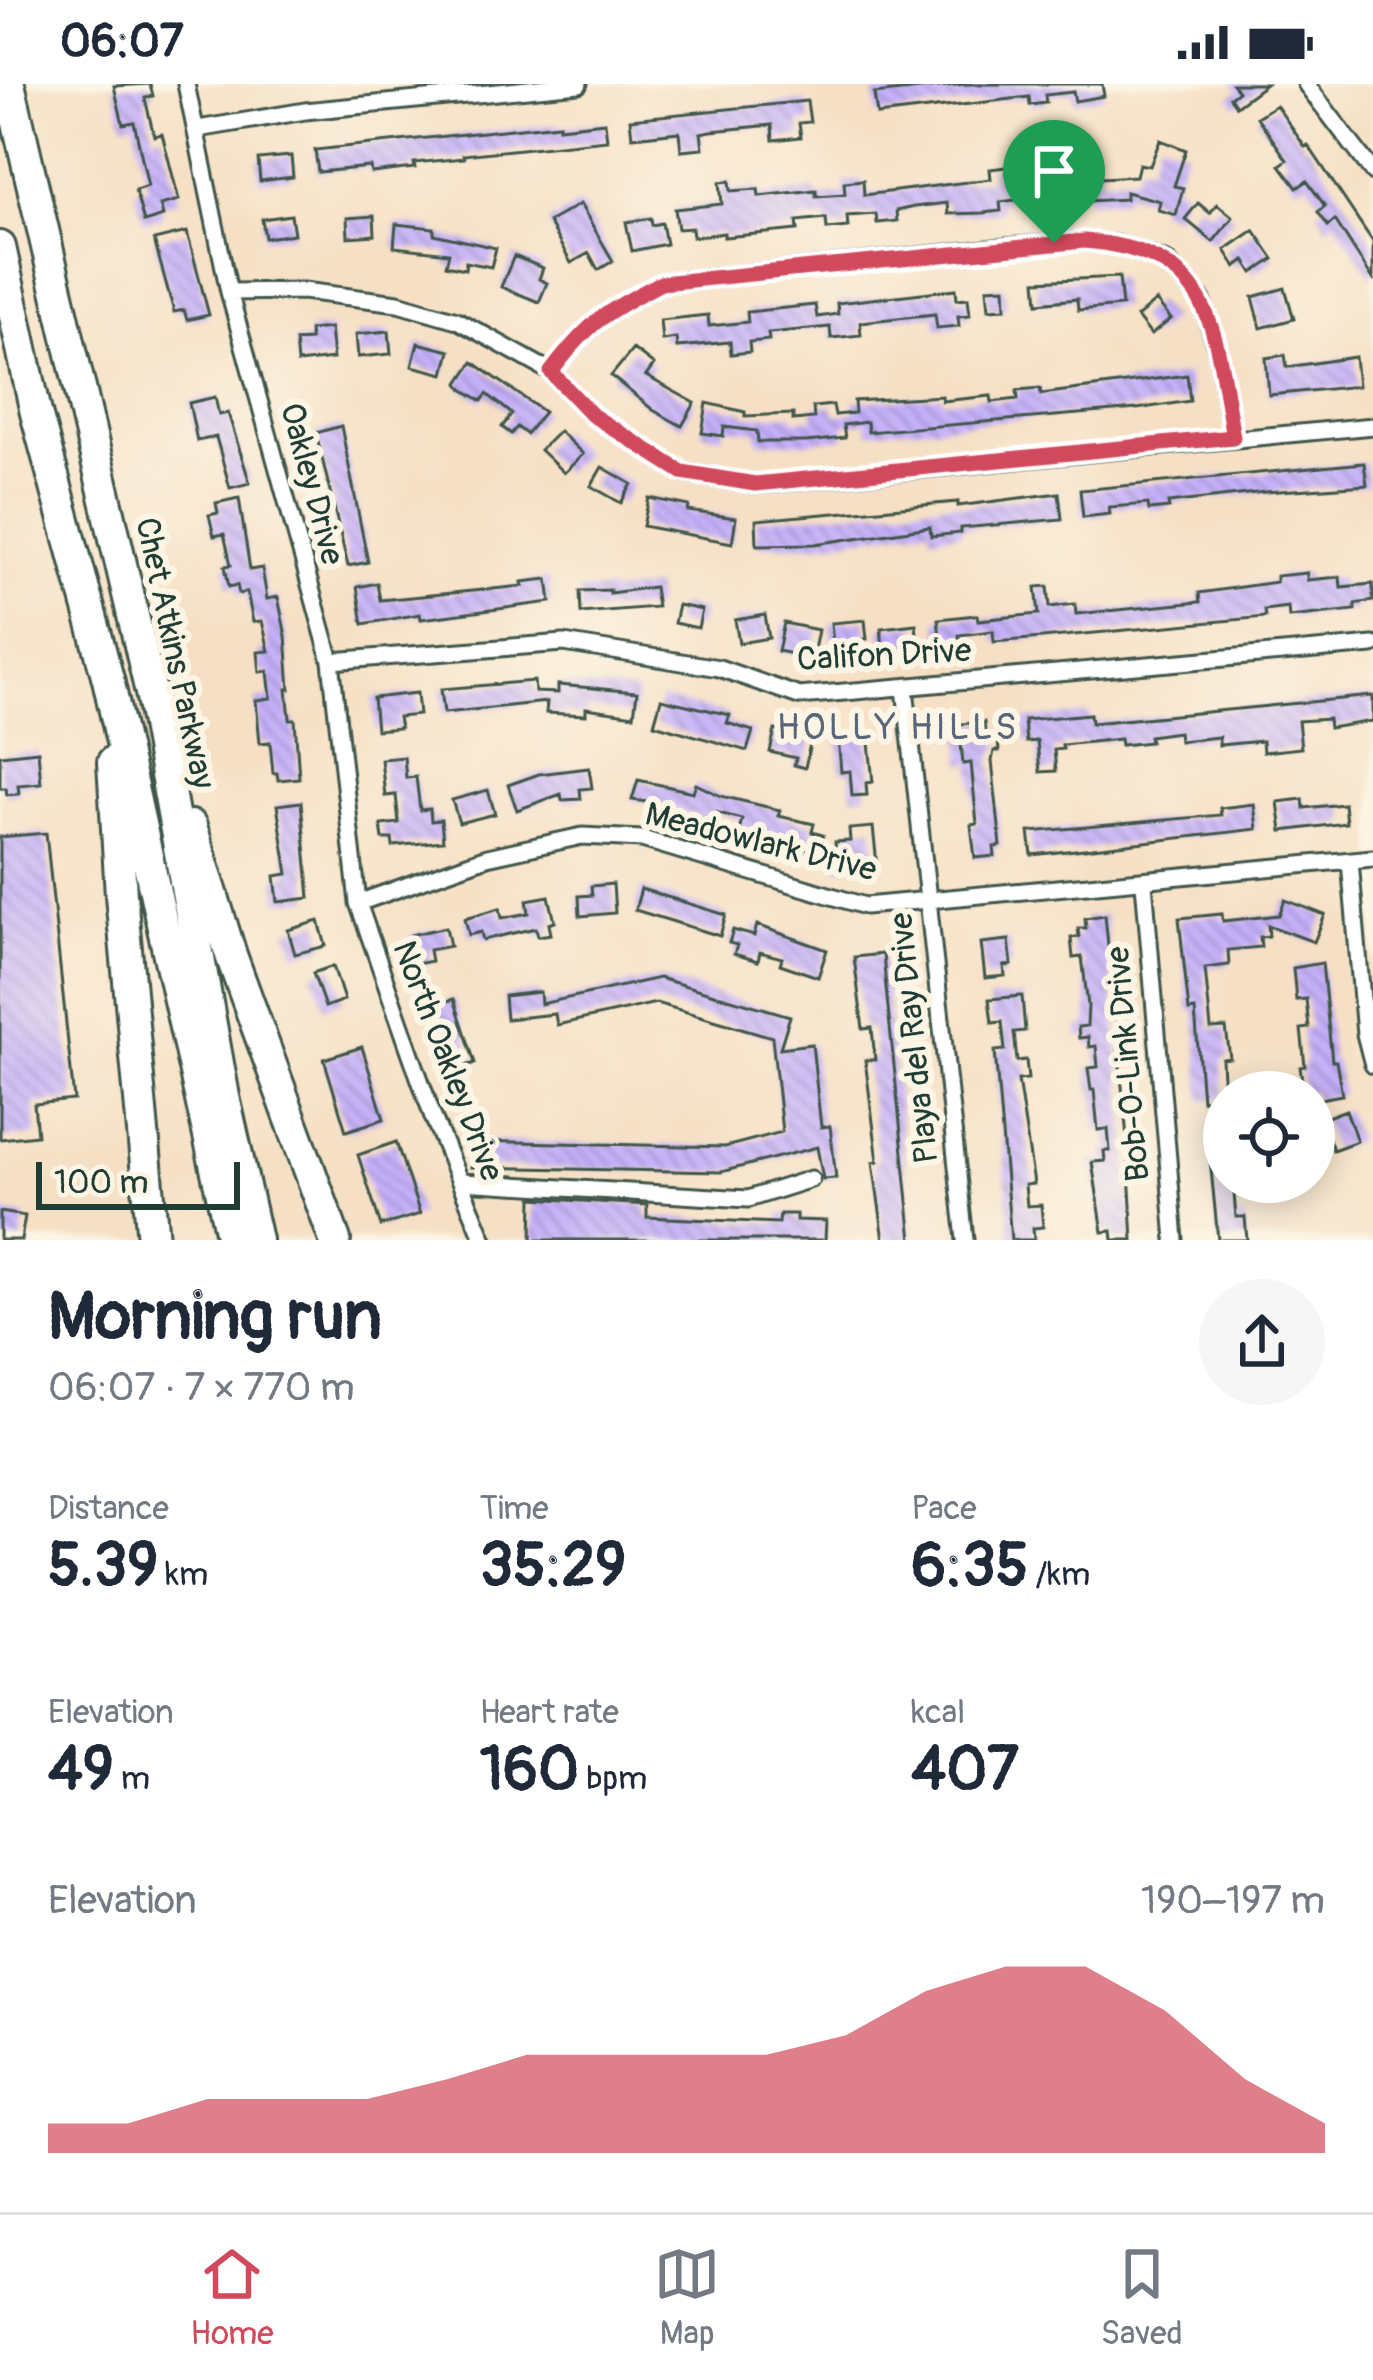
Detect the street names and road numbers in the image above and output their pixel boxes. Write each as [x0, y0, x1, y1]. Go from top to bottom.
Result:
street label: Oakley Drive [271, 399, 353, 569]
street label: Chet Atkins Parkway [126, 514, 224, 792]
street label: Califon Drive [796, 630, 972, 680]
street label: Meadowlark Drive [641, 793, 881, 891]
street label: Playa del Ray Drive [880, 911, 948, 1165]
street label: North Oakley Drive [383, 935, 513, 1187]
street label: Bob-O-Link Drive [1097, 945, 1159, 1183]

